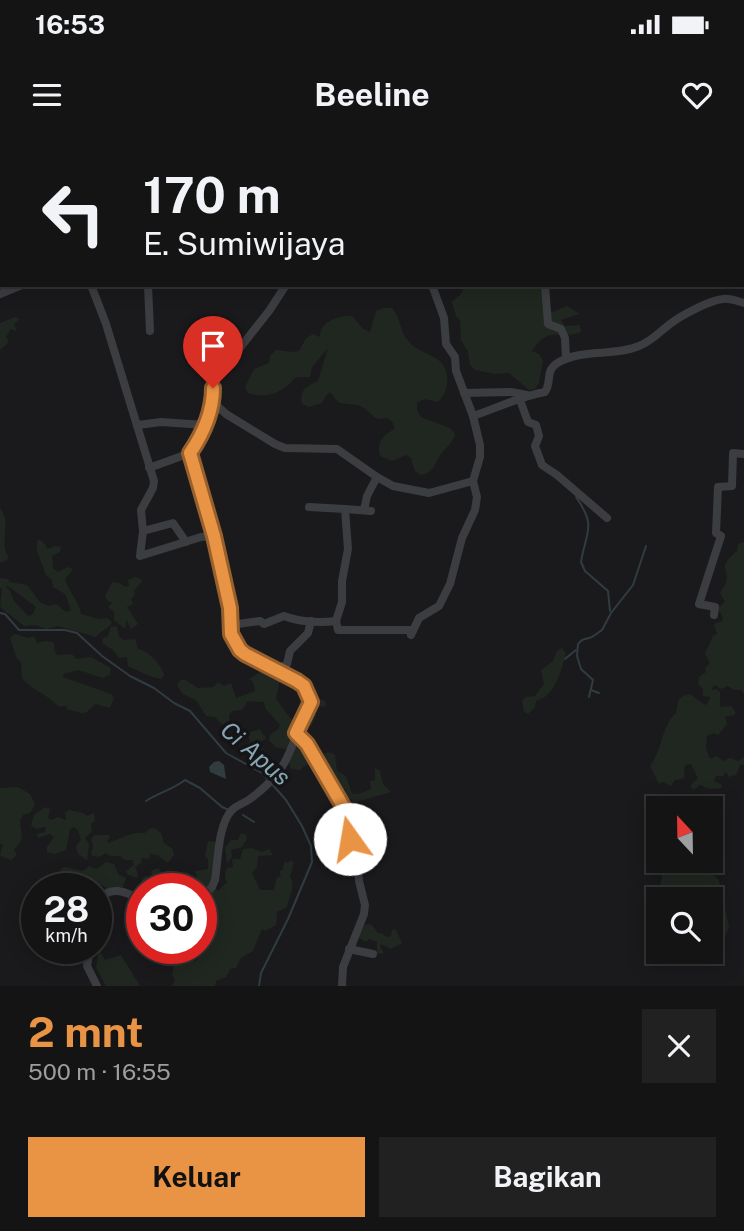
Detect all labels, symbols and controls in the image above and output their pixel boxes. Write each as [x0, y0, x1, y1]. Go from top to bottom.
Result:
text: 16:53 [35, 9, 105, 40]
icon: menu [28, 76, 66, 114]
text: Beeline [314, 76, 430, 113]
icon: heart [678, 76, 716, 114]
text: 170 m [143, 166, 281, 224]
icon: left [28, 168, 119, 259]
text: E. Sumiwijaya [143, 225, 346, 262]
pin [183, 316, 243, 388]
icon: arrive [194, 327, 232, 365]
water label: Ci Apus [215, 715, 297, 791]
north arrow [646, 796, 723, 873]
map controls [646, 796, 723, 964]
position arrow [313, 802, 387, 876]
speed limit sign: 30 [126, 873, 217, 964]
button: search [646, 887, 723, 964]
text: 28 [44, 889, 89, 930]
text: km/h [45, 925, 88, 946]
text: 2 mnt [28, 1007, 143, 1056]
button: close [642, 1009, 716, 1083]
text: 500 m · 16:55 [28, 1058, 171, 1085]
button: Keluar [28, 1137, 365, 1217]
button: Bagikan [379, 1137, 716, 1217]

